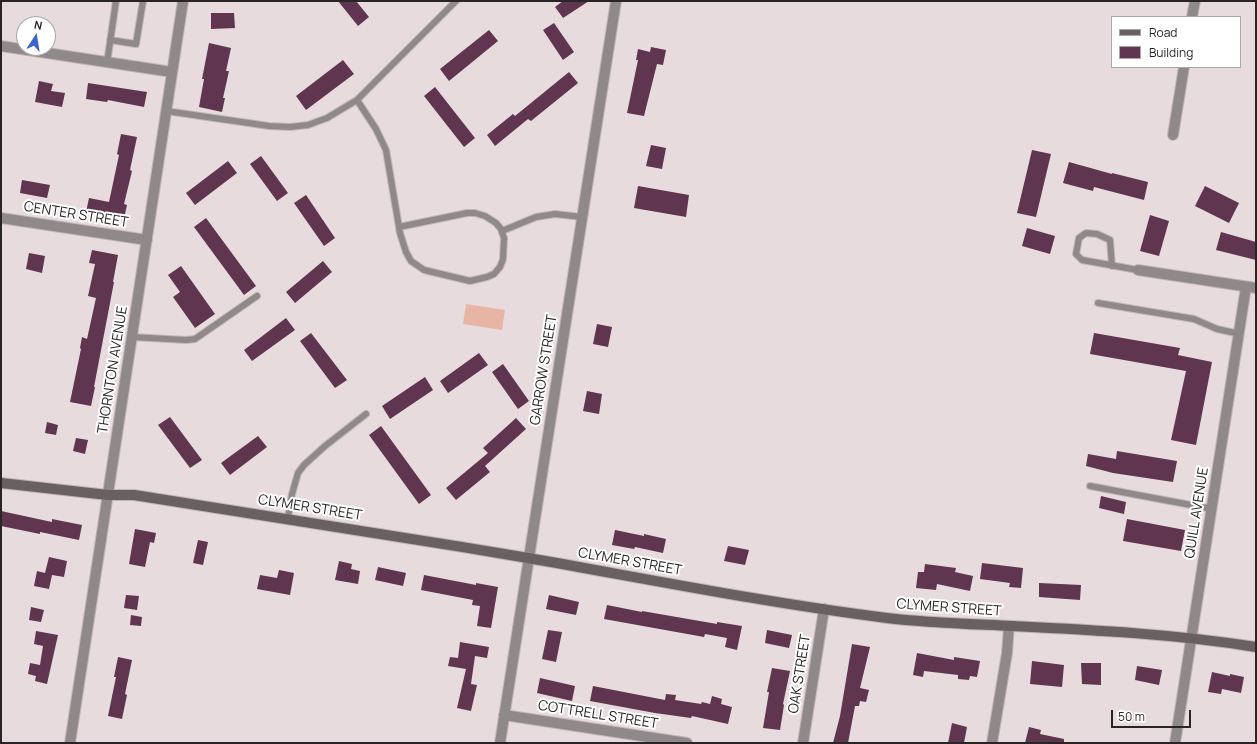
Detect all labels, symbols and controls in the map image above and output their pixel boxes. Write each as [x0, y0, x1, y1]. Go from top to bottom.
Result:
north arrow [16, 16, 56, 56]
legend [1111, 16, 1241, 68]
text: N [33, 17, 44, 33]
text: Road [1149, 24, 1177, 41]
text: Building [1149, 44, 1193, 61]
street label: CENTER STREET [23, 198, 129, 232]
street label: THORNTON AVENUE [95, 305, 131, 435]
street label: GARROW STREET [527, 313, 561, 427]
street label: QUILL AVENUE [1182, 466, 1212, 560]
street label: CLYMER STREET [257, 491, 363, 525]
street label: CLYMER STREET [577, 545, 683, 579]
street label: CLYMER STREET [896, 596, 1002, 620]
street label: OAK STREET [785, 633, 815, 715]
street label: COTTRELL STREET [537, 697, 659, 733]
scale bar [1113, 702, 1193, 728]
text: 50 m [1118, 708, 1145, 725]

